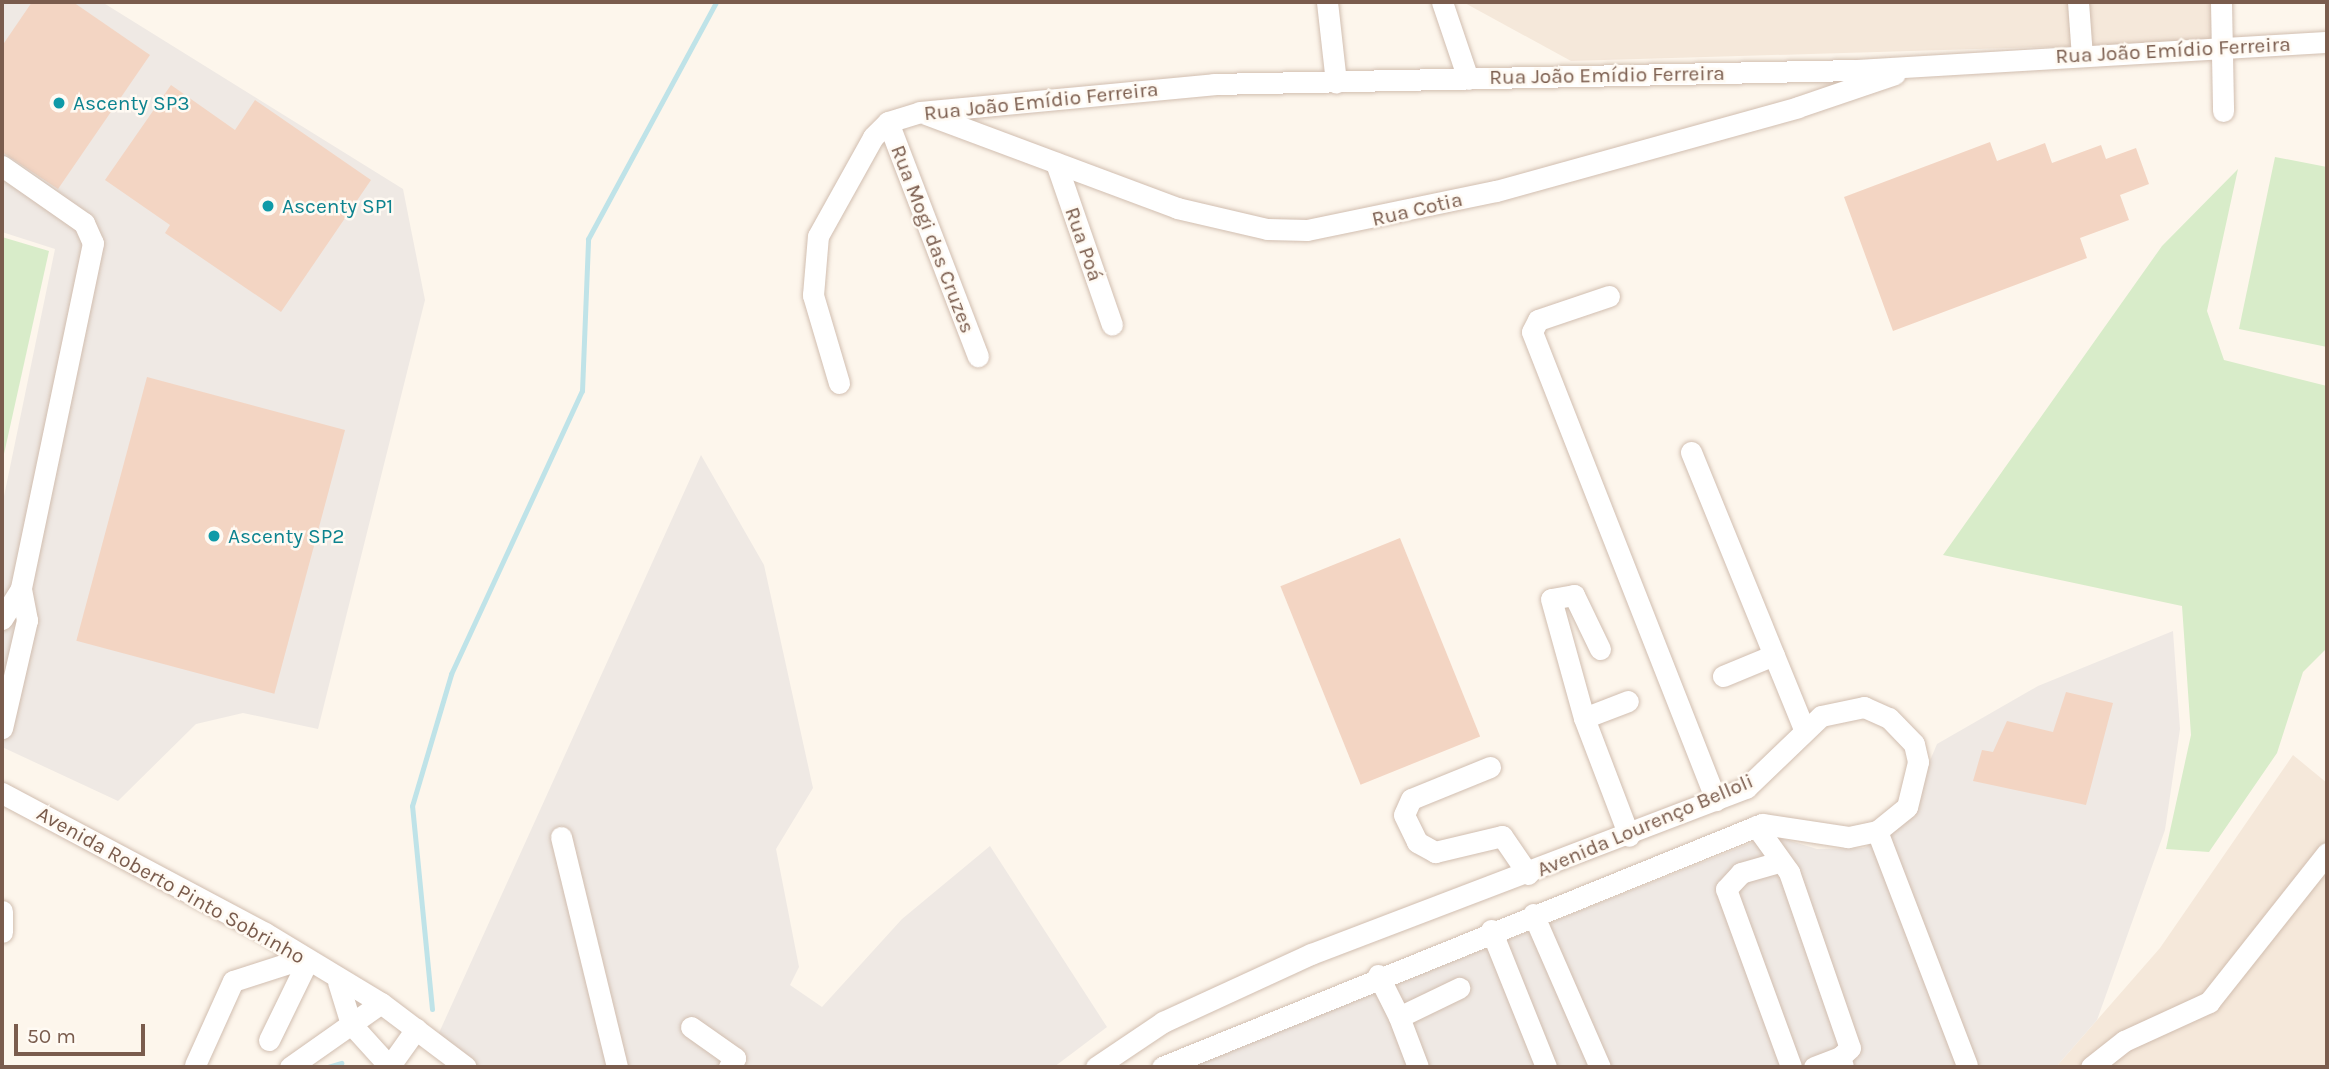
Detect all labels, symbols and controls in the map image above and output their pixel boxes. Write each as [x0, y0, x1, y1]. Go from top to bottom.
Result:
street label: Rua João Emídio Ferreira [2055, 31, 2291, 69]
street label: Rua João Emídio Ferreira [1489, 60, 1725, 90]
street label: Rua João Emídio Ferreira [923, 76, 1159, 126]
place label: Ascenty SP3 [73, 90, 190, 116]
marker: Ascenty SP3 [51, 95, 67, 111]
street label: Rua Mogi das Cruzes [885, 141, 981, 337]
street label: Rua Cotia [1369, 186, 1465, 232]
place label: Ascenty SP1 [282, 193, 393, 219]
marker: Ascenty SP1 [260, 198, 276, 214]
street label: Rua Poá [1060, 204, 1108, 284]
place label: Ascenty SP2 [228, 523, 345, 549]
marker: Ascenty SP2 [206, 528, 222, 544]
street label: Avenida Lourenço Belloli [1533, 768, 1757, 882]
street label: Avenida Roberto Pinto Sobrinho [33, 801, 309, 969]
scale bar [18, 1010, 149, 1054]
text: 50 m [27, 1024, 76, 1048]

